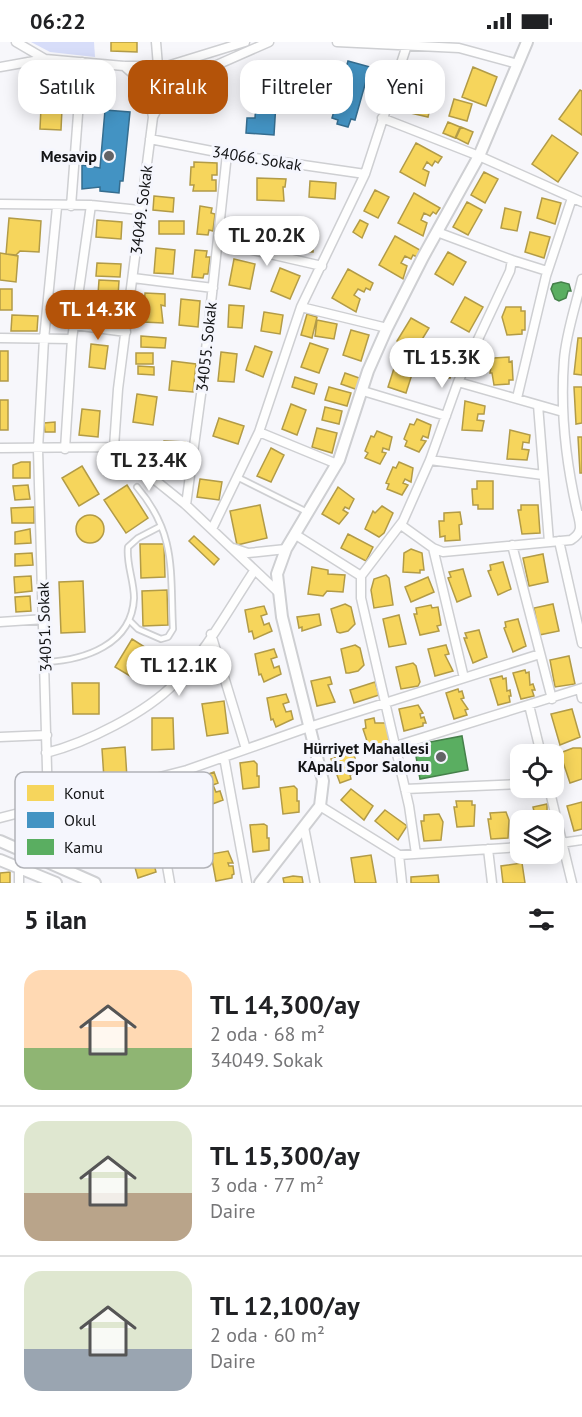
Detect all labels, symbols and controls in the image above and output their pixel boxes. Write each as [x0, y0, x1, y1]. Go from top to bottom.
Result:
text: 06:22 [30, 7, 86, 35]
chip: Satılık [18, 60, 116, 114]
chip: Kiralık [128, 60, 228, 114]
chip: Filtreler [240, 60, 353, 114]
chip: Yeni [365, 60, 445, 114]
street label: 34066. Sokak [211, 141, 304, 175]
place label: Mesavip [41, 146, 97, 166]
marker: Mesavip [102, 149, 116, 163]
street label: 34049. Sokak [126, 164, 156, 256]
pin: TL 20.2K [205, 216, 329, 267]
text: TL 20.2K [228, 222, 306, 248]
pin: TL 14.3K [36, 290, 160, 341]
text: TL 14.3K [59, 296, 137, 322]
street label: 34055. Sokak [191, 301, 221, 393]
pin: TL 15.3K [380, 338, 504, 389]
text: TL 15.3K [403, 344, 481, 370]
pin: TL 23.4K [87, 441, 211, 492]
text: TL 23.4K [110, 447, 188, 473]
street label: 34051. Sokak [32, 581, 56, 673]
pin: TL 12.1K [117, 646, 241, 697]
text: TL 12.1K [140, 652, 218, 678]
place label: Hürriyet Mahallesi KApalı Spor Salonu [298, 738, 429, 776]
map controls [510, 744, 564, 864]
button: locate [510, 744, 564, 798]
marker: Hürriyet Mahallesi KApalı Spor Salonu [434, 750, 448, 764]
legend [15, 772, 213, 868]
text: Konut [64, 783, 105, 803]
text: Okul [64, 810, 96, 830]
button: layers [510, 810, 564, 864]
text: Kamu [64, 837, 103, 857]
text: 5 ilan [24, 903, 87, 936]
icon: filters [525, 903, 558, 936]
text: TL 14,300/ay [210, 988, 360, 1021]
icon: home [72, 994, 144, 1066]
text: 2 oda · 68 m² [210, 1021, 325, 1047]
text: 34049. Sokak [210, 1047, 323, 1073]
text: TL 15,300/ay [210, 1139, 360, 1172]
icon: home [72, 1145, 144, 1217]
text: 3 oda · 77 m² [210, 1172, 324, 1198]
text: Daire [210, 1198, 255, 1224]
text: TL 12,100/ay [210, 1289, 360, 1322]
icon: home [72, 1295, 144, 1367]
text: 2 oda · 60 m² [210, 1322, 325, 1348]
text: Daire [210, 1348, 255, 1374]

